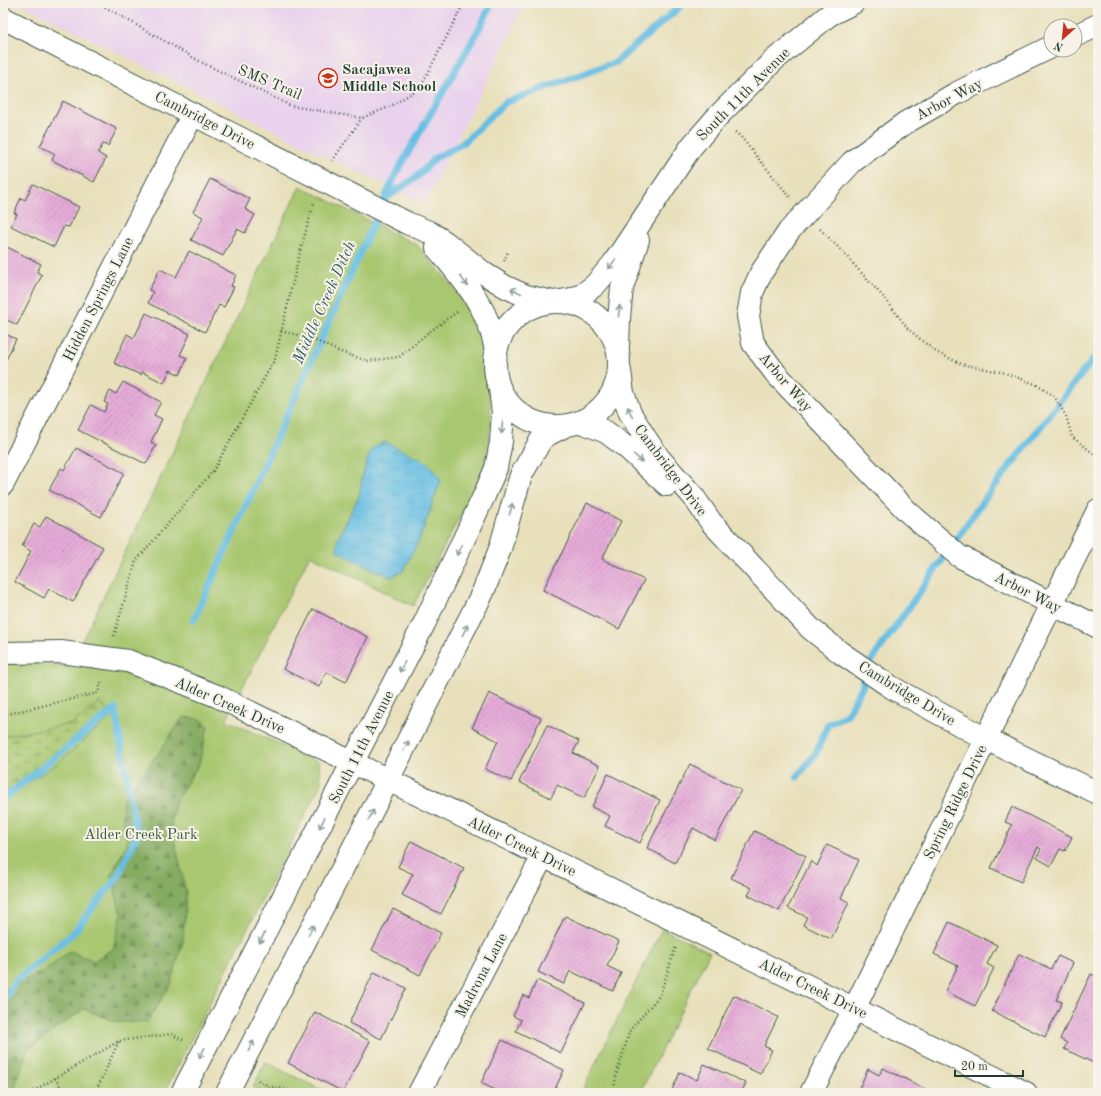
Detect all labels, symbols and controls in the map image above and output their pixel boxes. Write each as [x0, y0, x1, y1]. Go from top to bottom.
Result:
north arrow [1043, 18, 1083, 58]
text: N [1052, 38, 1065, 52]
street label: South 11th Avenue [695, 45, 794, 145]
street label: SMS Trail [235, 63, 304, 104]
place label: Sacajawea Middle School [342, 63, 437, 95]
school or university icon: Sacajawea Middle School [317, 67, 339, 89]
street label: Arbor Way [914, 77, 986, 124]
street label: Cambridge Drive [152, 90, 257, 153]
street label: Hidden Springs Lane [61, 235, 137, 364]
water label: Middle Creek Ditch [290, 239, 359, 368]
one-way arrow [608, 258, 617, 269]
one-way arrow [459, 275, 468, 286]
one-way arrow [510, 287, 522, 294]
one-way arrow [616, 305, 623, 318]
street label: Arbor Way [755, 351, 815, 415]
one-way arrow [626, 406, 633, 418]
one-way arrow [498, 421, 506, 434]
street label: Cambridge Drive [631, 422, 709, 520]
one-way arrow [633, 453, 643, 463]
one-way arrow [508, 502, 515, 515]
one-way arrow [455, 543, 462, 555]
street label: Arbor Way [991, 570, 1063, 617]
one-way arrow [461, 624, 469, 636]
street label: Cambridge Drive [855, 659, 957, 729]
one-way arrow [398, 660, 406, 672]
street label: Alder Creek Drive [172, 675, 287, 737]
street label: South 11th Avenue [327, 688, 397, 807]
one-way arrow [403, 740, 410, 752]
street label: Spring Ridge Drive [922, 743, 991, 862]
one-way arrow [367, 809, 375, 821]
street label: Alder Creek Drive [465, 815, 578, 880]
one-way arrow [317, 816, 325, 828]
park label: Alder Creek Park [84, 828, 198, 843]
one-way arrow [308, 925, 315, 937]
street label: Madrona Lane [454, 931, 511, 1021]
one-way arrow [258, 932, 265, 944]
street label: Alder Creek Drive [756, 957, 869, 1022]
one-way arrow [248, 1040, 256, 1052]
one-way arrow [198, 1047, 205, 1059]
scale bar [955, 1052, 1023, 1078]
text: 20 m [961, 1061, 988, 1073]

